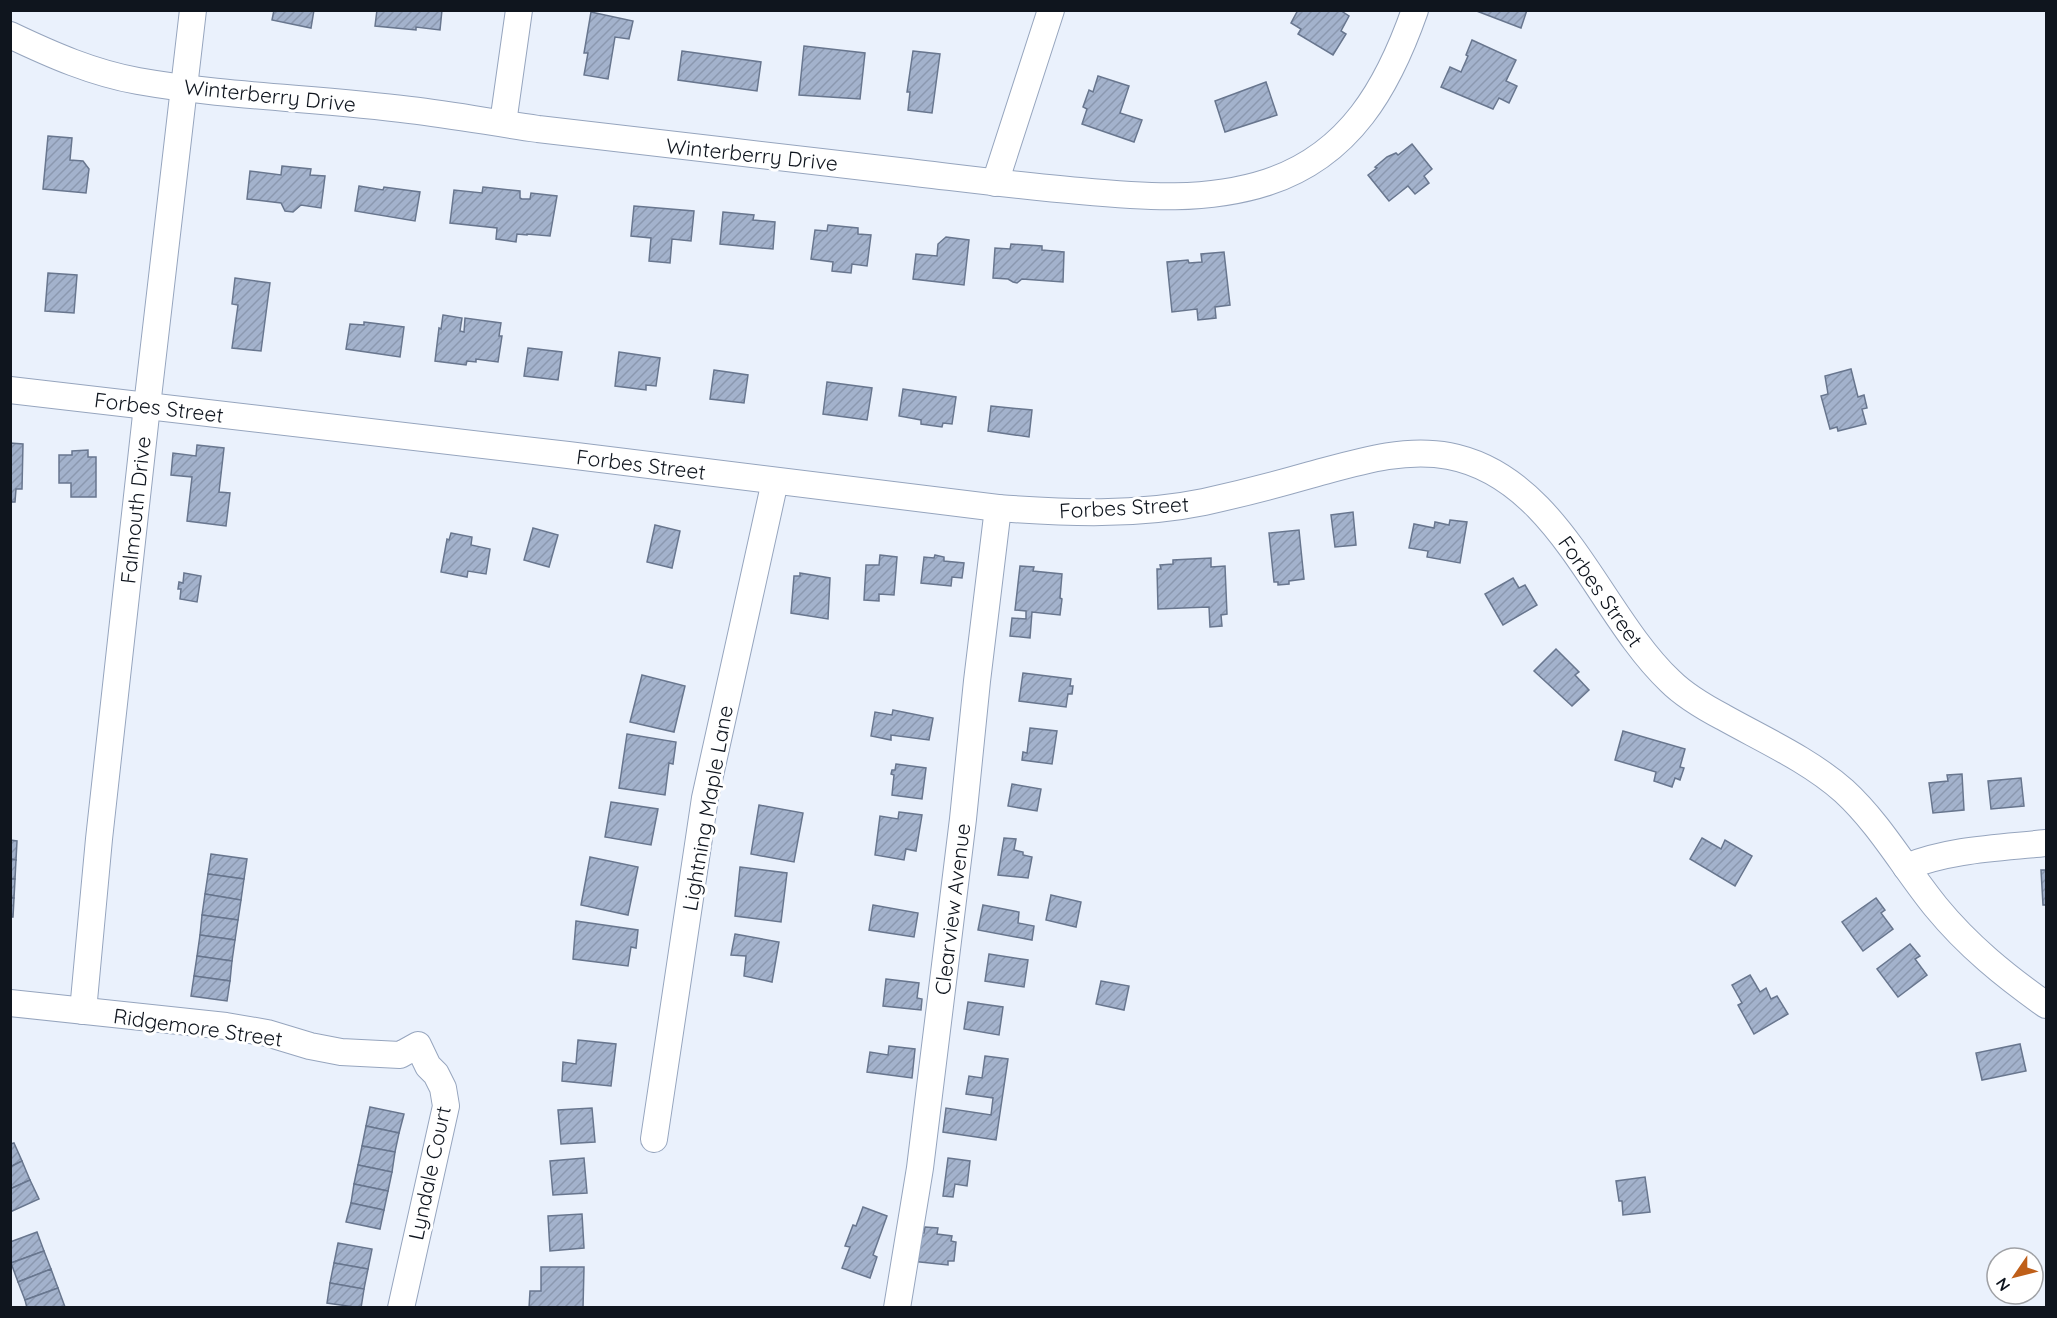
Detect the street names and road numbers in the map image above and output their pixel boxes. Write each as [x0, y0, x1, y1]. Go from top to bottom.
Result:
street label: Winterberry Drive [183, 73, 357, 117]
street label: Winterberry Drive [665, 132, 839, 176]
street label: Forbes Street [93, 386, 225, 428]
street label: Falmouth Drive [114, 435, 156, 585]
street label: Forbes Street [575, 443, 707, 485]
street label: Forbes Street [1058, 491, 1190, 523]
street label: Forbes Street [1553, 530, 1649, 652]
street label: Lightning Maple Lane [676, 703, 738, 913]
street label: Clearview Avenue [929, 822, 975, 996]
street label: Ridgemore Street [112, 1002, 284, 1052]
street label: Lyndale Court [402, 1104, 456, 1242]

